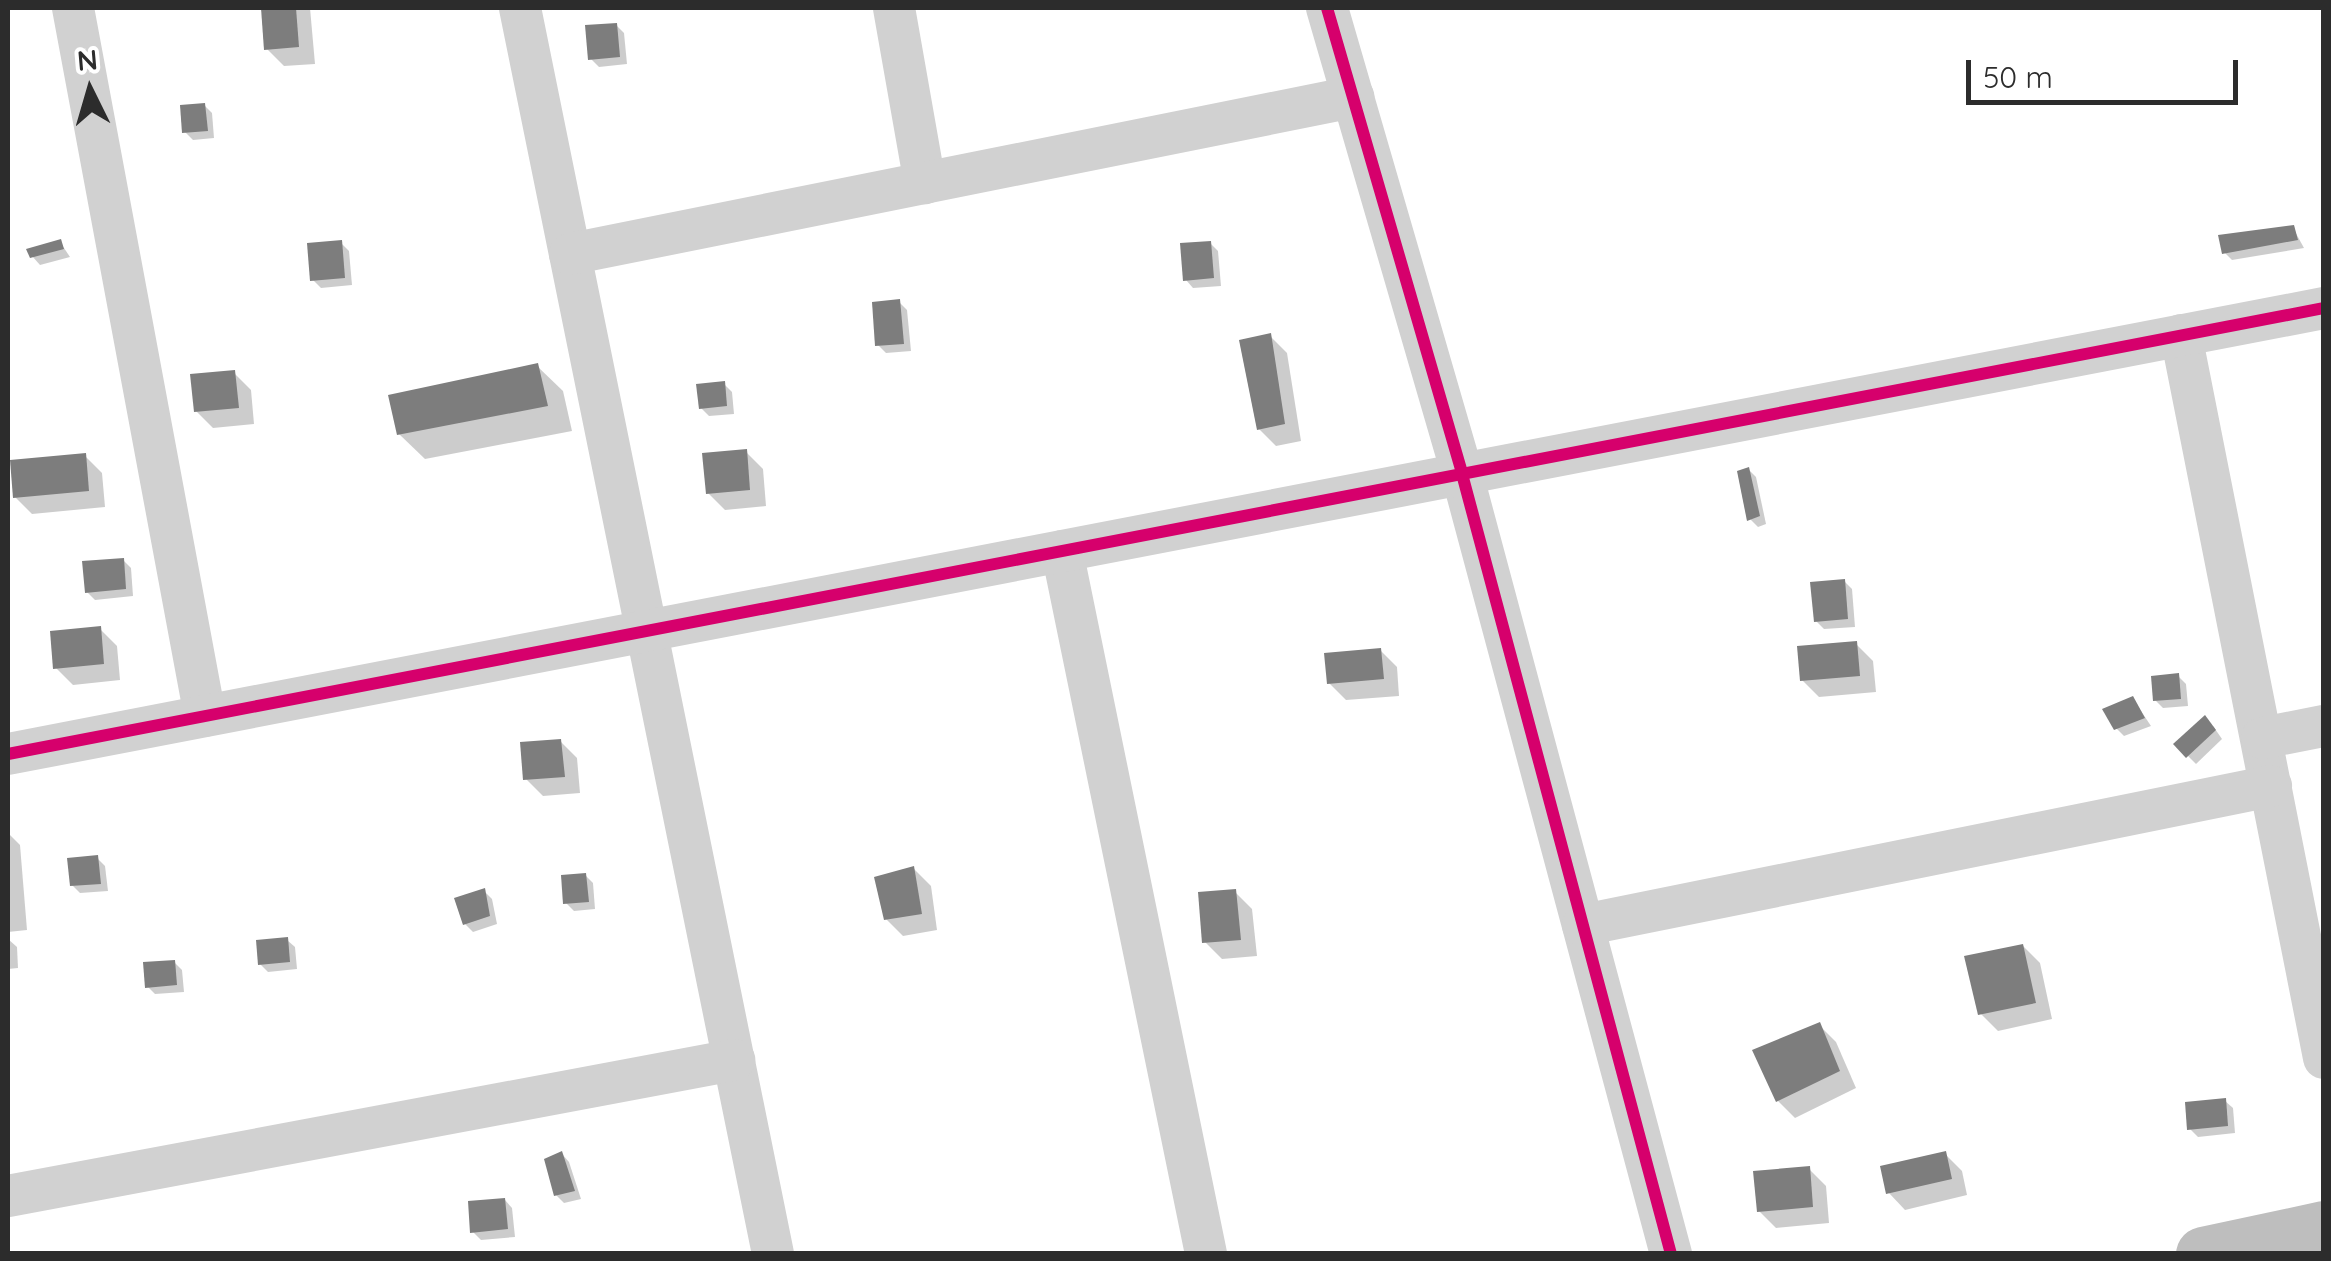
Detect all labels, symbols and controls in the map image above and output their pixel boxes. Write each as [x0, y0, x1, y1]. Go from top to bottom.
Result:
north arrow [40, 40, 140, 140]
scale bar [1971, 40, 2244, 102]
text: N [76, 41, 99, 78]
text: 50 m [1983, 58, 2053, 96]

